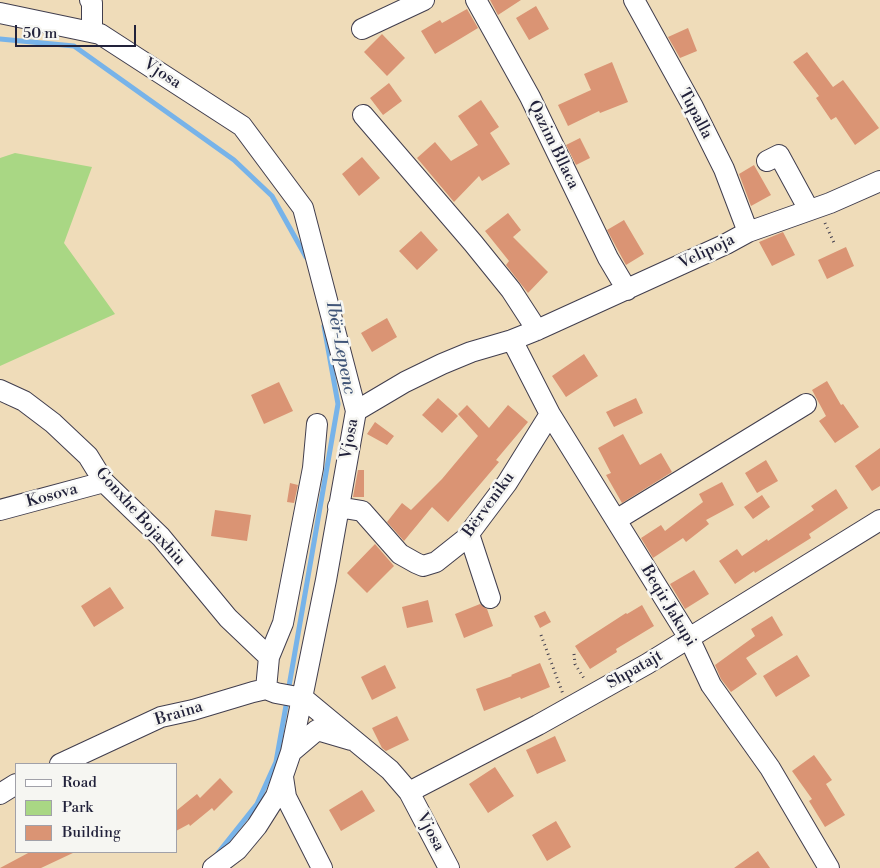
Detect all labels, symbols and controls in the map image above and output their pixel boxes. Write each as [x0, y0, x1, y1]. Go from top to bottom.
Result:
scale bar [18, 15, 139, 47]
text: 50 m [23, 24, 57, 43]
street label: Vjosa [140, 55, 184, 93]
street label: Tupalla [674, 86, 716, 142]
street label: Qazim Bllaca [523, 98, 583, 192]
street label: Velipoja [676, 230, 738, 274]
water label: Ibër-Lepenc [320, 300, 360, 396]
street label: Vjosa [337, 417, 363, 461]
street label: Gonxhe Bojaxhiu [91, 464, 189, 570]
street label: Bërveniku [459, 469, 519, 541]
street label: Kosova [24, 480, 80, 512]
street label: Beqir Jakupi [636, 562, 700, 650]
street label: Shpatajt [604, 646, 666, 694]
street label: Braina [153, 698, 205, 730]
legend [15, 763, 178, 853]
text: Road [62, 773, 97, 792]
text: Park [62, 798, 93, 817]
street label: Vjosa [412, 809, 448, 855]
text: Building [62, 823, 121, 842]

